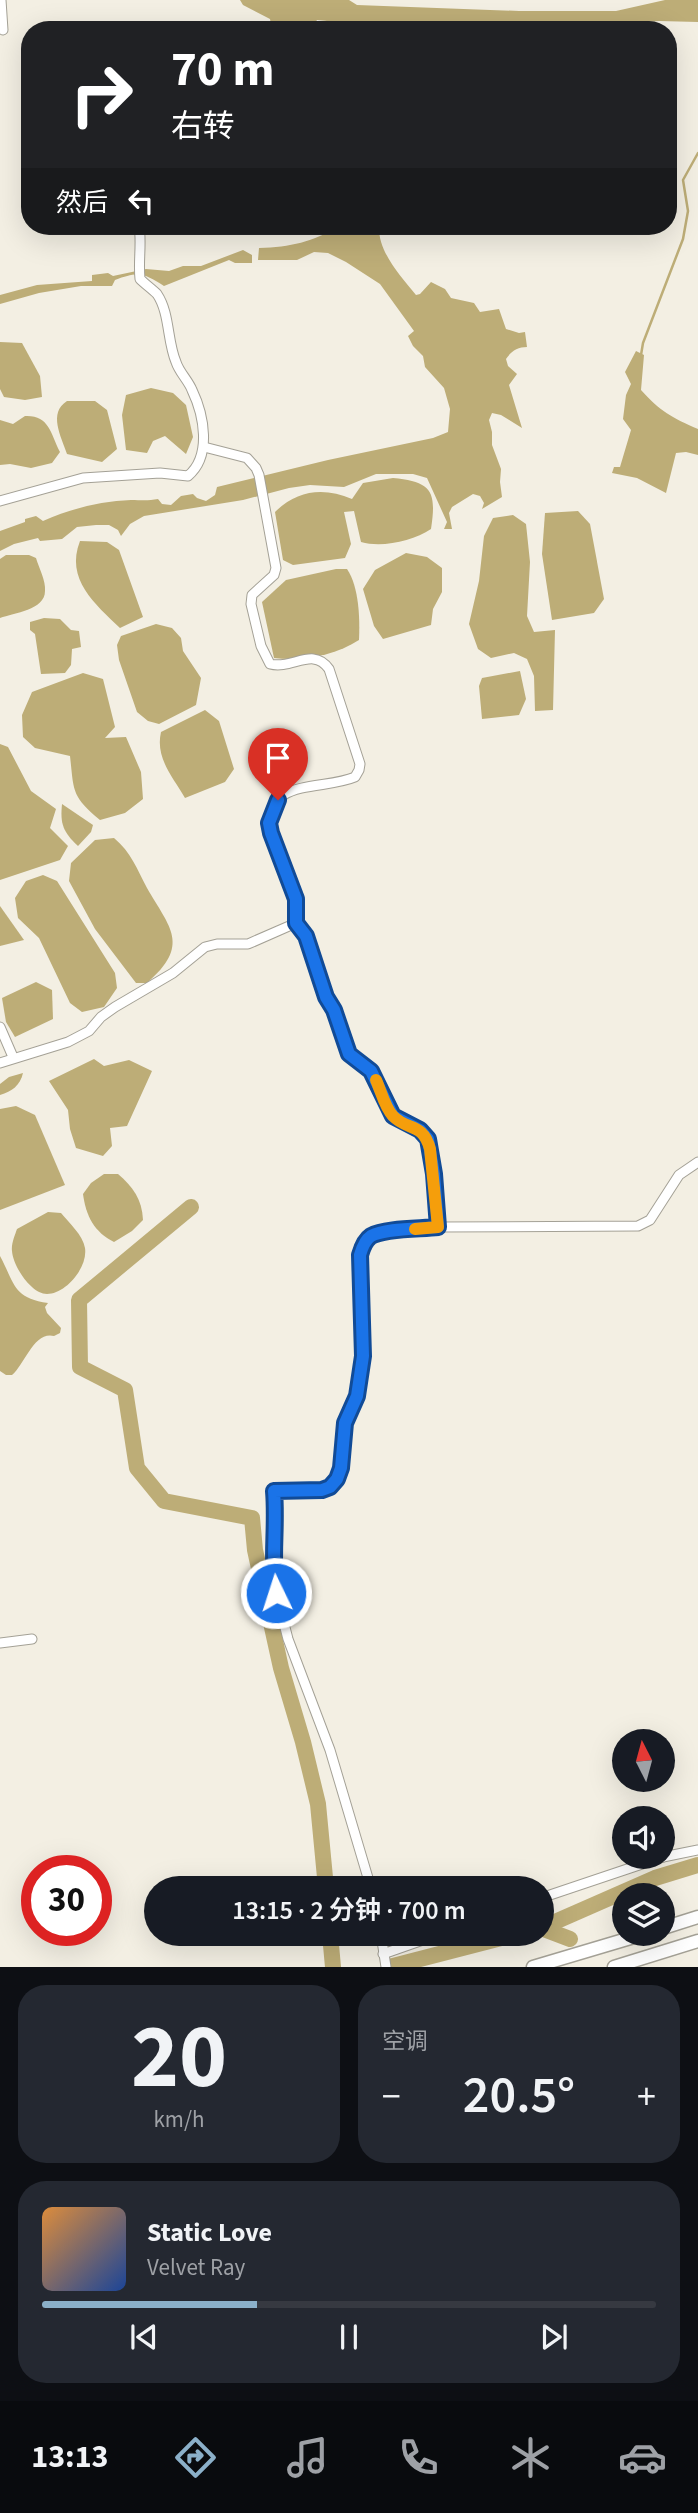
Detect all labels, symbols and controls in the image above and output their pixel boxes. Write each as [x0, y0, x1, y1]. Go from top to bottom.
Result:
text: 70 m [171, 35, 275, 105]
icon: right [56, 49, 147, 140]
text: 右转 [171, 104, 235, 150]
icon: left [122, 182, 160, 220]
text: 然后 [56, 184, 108, 221]
pin [248, 728, 308, 800]
icon: arrive [259, 739, 297, 777]
position arrow [239, 1556, 313, 1630]
north arrow [612, 1729, 676, 1792]
map controls [612, 1729, 675, 1946]
button: sound [612, 1806, 675, 1869]
speed limit sign: 30 [21, 1855, 112, 1946]
button: layers [612, 1883, 675, 1946]
text: 13:15 · 2 分钟 · 700 m [232, 1892, 466, 1929]
text: 20 [131, 1993, 227, 2122]
text: 空调 [382, 2025, 428, 2058]
text: 20.5° [463, 2059, 575, 2133]
text: − [382, 2070, 401, 2124]
text: + [637, 2070, 656, 2124]
text: km/h [153, 2103, 205, 2136]
text: Static Love [147, 2214, 272, 2251]
text: Velvet Ray [147, 2251, 245, 2284]
icon: previous [125, 2318, 163, 2356]
icon: pause [330, 2318, 368, 2356]
icon: next [535, 2318, 573, 2356]
icon: directions [171, 2433, 220, 2482]
icon: music [283, 2433, 332, 2482]
icon: phone [394, 2433, 443, 2482]
icon: climate [506, 2433, 555, 2482]
icon: car [618, 2433, 667, 2482]
text: 13:13 [31, 2434, 109, 2480]

